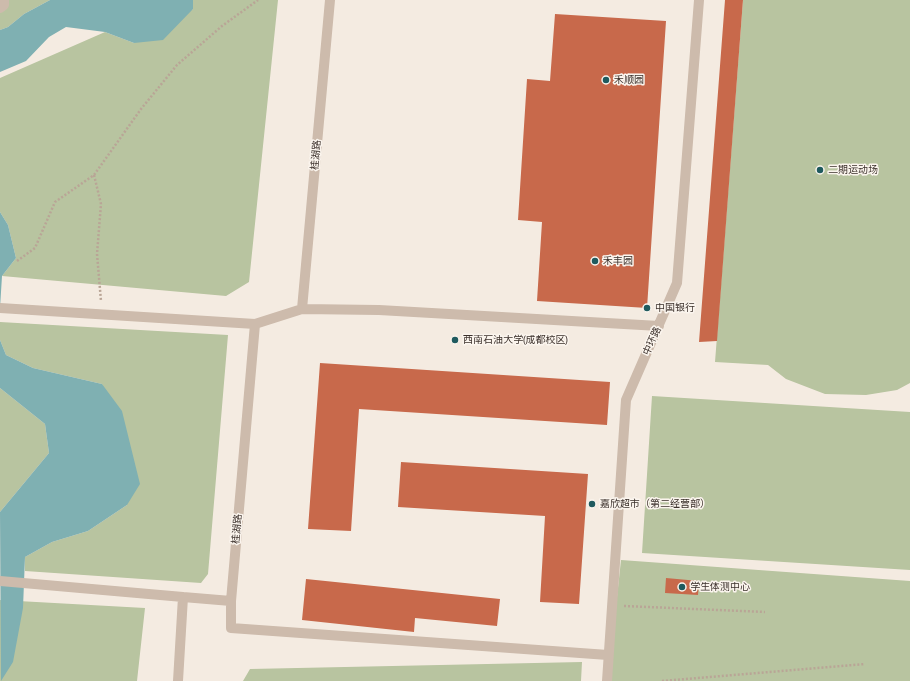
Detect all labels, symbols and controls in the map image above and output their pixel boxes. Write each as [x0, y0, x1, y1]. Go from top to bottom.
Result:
place label: 禾顺园 [614, 74, 644, 86]
marker: 禾顺园 [601, 75, 611, 85]
street label: 桂湖路 [309, 140, 323, 170]
place label: 二期运动场 [828, 164, 878, 176]
marker: 二期运动场 [815, 165, 825, 175]
place label: 禾丰园 [603, 255, 633, 267]
marker: 禾丰园 [590, 256, 600, 266]
place label: 中国银行 [655, 302, 695, 314]
marker: 中国银行 [642, 303, 652, 313]
street label: 中环路 [640, 325, 664, 357]
place label: 西南石油大学(成都校区) [463, 334, 568, 346]
marker: 西南石油大学(成都校区) [450, 335, 460, 345]
place label: 嘉欣超市（第二经营部） [600, 498, 710, 510]
marker: 嘉欣超市（第二经营部） [587, 499, 597, 509]
street label: 桂湖路 [230, 514, 244, 544]
place label: 学生体测中心 [690, 581, 750, 593]
marker: 学生体测中心 [677, 582, 687, 592]

